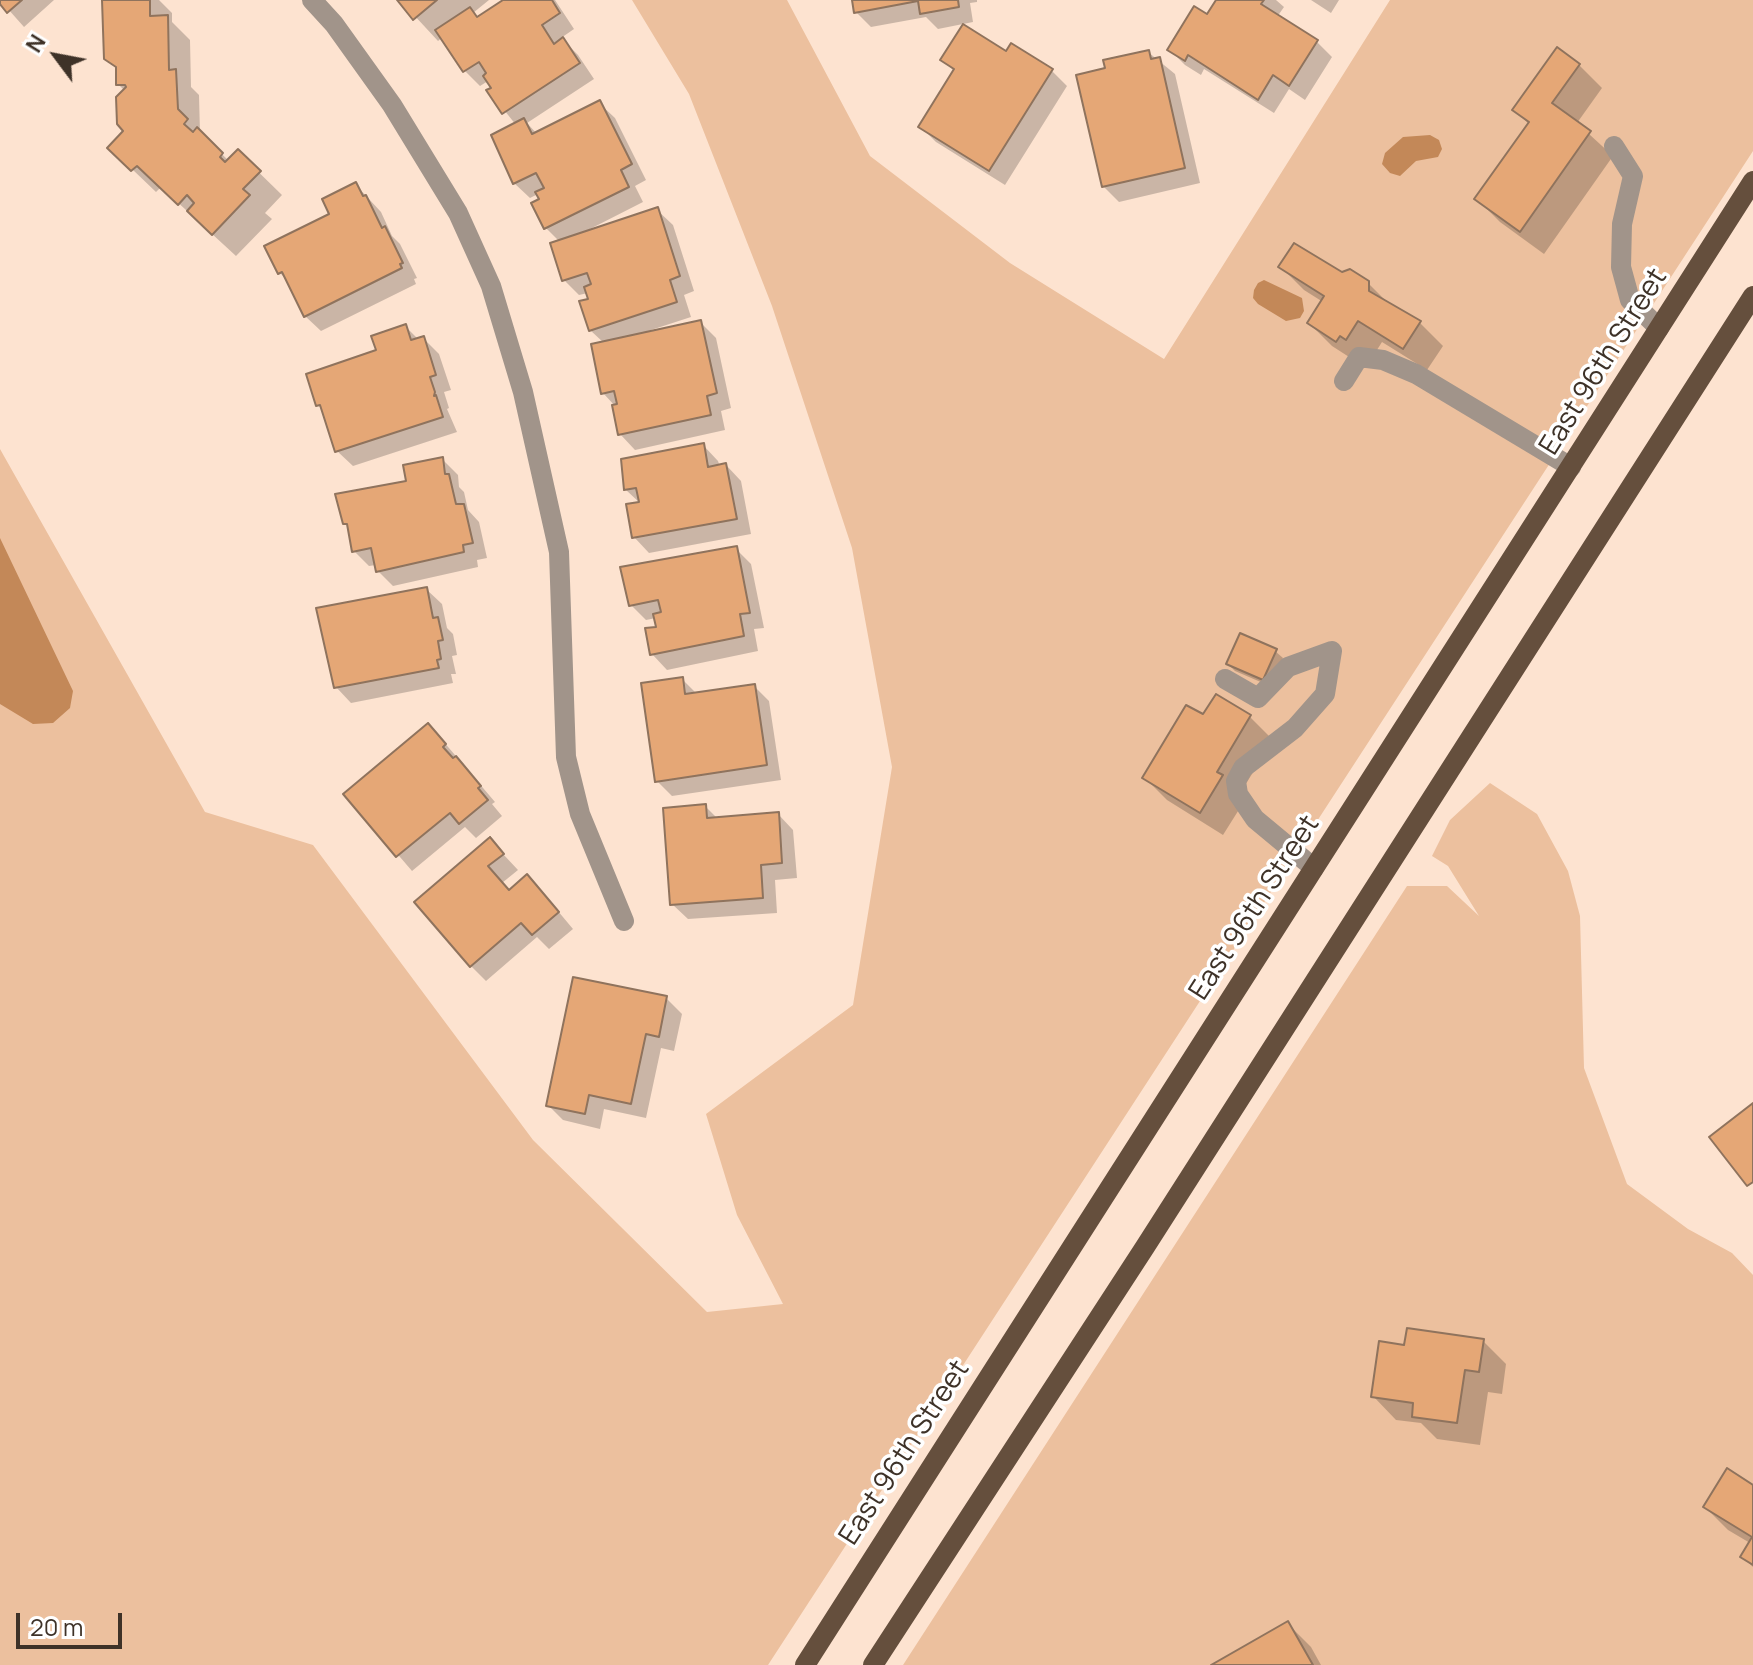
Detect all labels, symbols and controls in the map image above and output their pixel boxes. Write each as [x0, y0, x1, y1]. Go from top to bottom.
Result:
north arrow [16, 16, 96, 96]
text: N [19, 29, 53, 58]
street label: East 96th Street [1533, 263, 1675, 461]
street label: East 96th Street [1183, 809, 1327, 1007]
street label: East 96th Street [833, 1354, 977, 1552]
scale bar [20, 1597, 126, 1647]
text: 20 m [30, 1610, 83, 1643]

